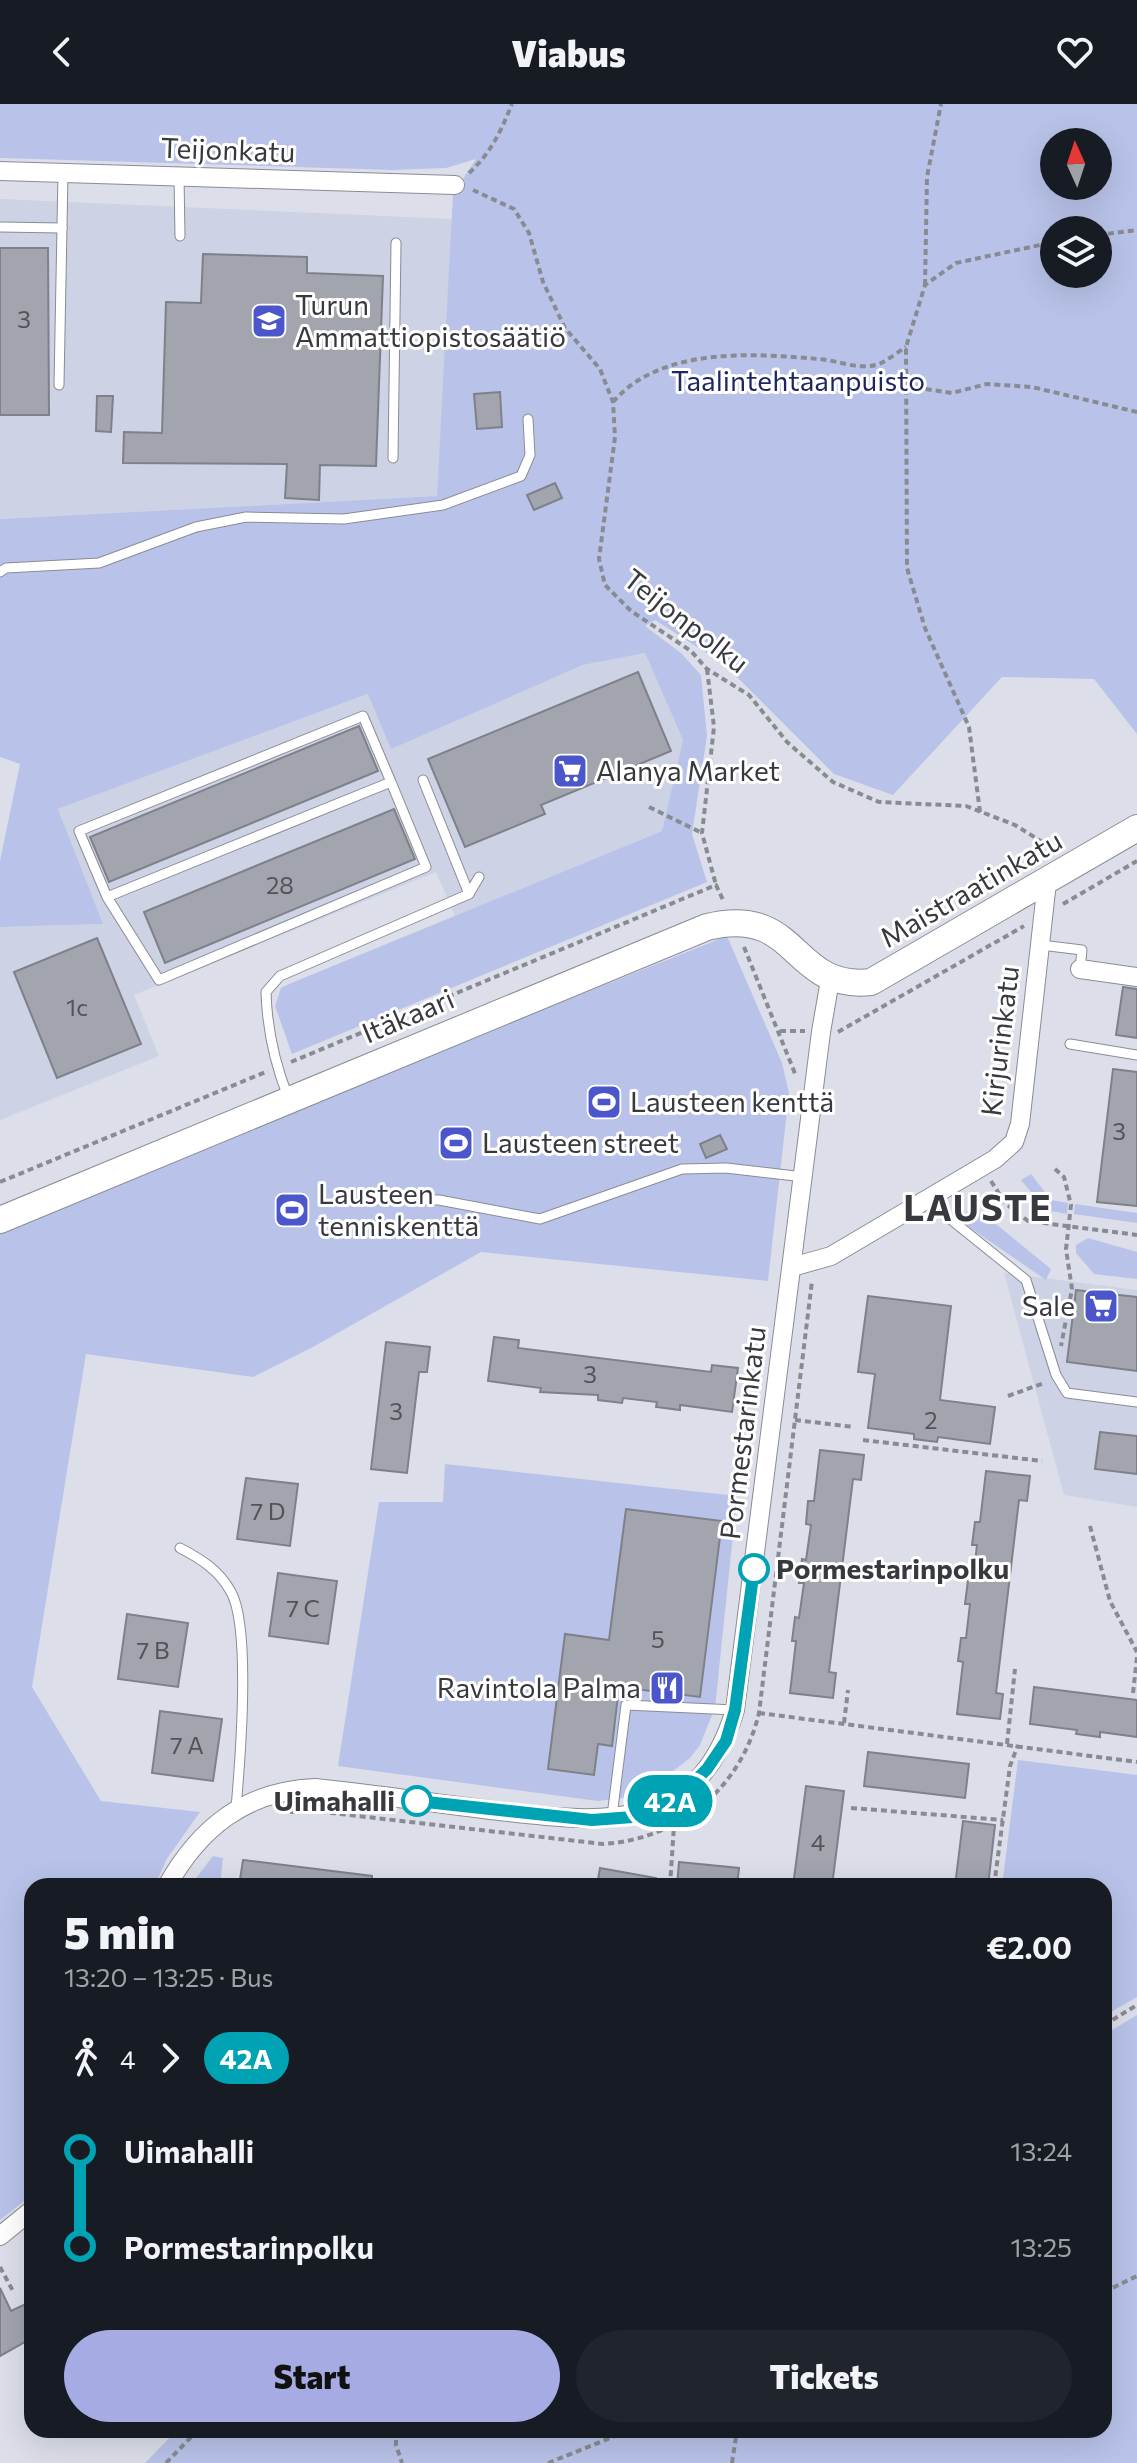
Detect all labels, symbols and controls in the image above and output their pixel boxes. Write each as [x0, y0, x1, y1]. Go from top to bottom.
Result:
icon: back [40, 30, 84, 74]
text: Viabus [511, 30, 626, 74]
icon: heart [1053, 30, 1097, 74]
north arrow [1040, 128, 1112, 200]
map controls [1040, 128, 1112, 288]
street label: Teijonkatu [160, 130, 296, 168]
button: layers [1040, 216, 1112, 288]
place label: Turun Ammattiopistosäätiö [295, 287, 566, 353]
school or university icon: Turun Ammattiopistosäätiö [250, 302, 288, 340]
house number: 3 [17, 304, 31, 333]
park label: Taalintehtaanpuisto [671, 363, 925, 397]
street label: Teijonpolku [617, 561, 756, 679]
supermarket icon: Alanya Market [551, 752, 589, 790]
place label: Alanya Market [596, 753, 780, 787]
street label: Maistraatinkatu [874, 822, 1067, 954]
house number: 28 [266, 870, 294, 899]
street label: Kirjurinkatu [973, 964, 1025, 1118]
street label: Itäkaari [356, 981, 459, 1050]
house number: 1c [66, 992, 88, 1021]
sports icon: Lausteen kenttä [585, 1083, 623, 1121]
place label: Lausteen kenttä [630, 1084, 834, 1118]
house number: 3 [1112, 1116, 1126, 1145]
sports icon: Lausteen street [437, 1124, 475, 1162]
place label: Lausteen street [482, 1125, 679, 1159]
place label: Lausteen tenniskenttä [318, 1176, 479, 1242]
district label: LAUSTE [903, 1184, 1053, 1228]
sports icon: Lausteen tenniskenttä [273, 1191, 311, 1229]
supermarket icon: Sale [1082, 1287, 1120, 1325]
place label: Sale [1022, 1288, 1075, 1322]
street label: Pormestarinkatu [712, 1324, 772, 1541]
house number: 3 [583, 1359, 597, 1388]
house number: 3 [389, 1396, 403, 1425]
house number: 2 [924, 1405, 938, 1434]
house number: 7 D [251, 1496, 285, 1525]
place label: Pormestarinpolku [776, 1551, 1009, 1585]
marker: Pormestarinpolku [739, 1554, 769, 1584]
house number: 7 C [286, 1593, 320, 1622]
house number: 5 [651, 1624, 665, 1653]
house number: 7 B [137, 1635, 169, 1664]
restaurant icon: Ravintola Palma [648, 1669, 686, 1707]
place label: Ravintola Palma [437, 1670, 641, 1704]
house number: 7 A [170, 1730, 204, 1759]
line badge: 42A [624, 1775, 716, 1827]
place label: Uimahalli [274, 1783, 395, 1817]
text: 42A [643, 1784, 697, 1818]
marker: Uimahalli [402, 1786, 432, 1816]
house number: 4 [811, 1827, 825, 1856]
text: 5 min [64, 1904, 175, 1958]
text: €2.00 [986, 1928, 1072, 1965]
text: 13:20 – 13:25 · Bus [64, 1961, 273, 1992]
icon: walk [64, 2036, 108, 2080]
icon: forward [148, 2036, 192, 2080]
text: 42A [220, 2041, 273, 2075]
text: 4 [120, 2043, 136, 2074]
text: Uimahalli [124, 2132, 254, 2169]
text: 13:24 [1010, 2135, 1072, 2166]
text: Pormestarinpolku [124, 2228, 374, 2265]
text: 13:25 [1011, 2231, 1072, 2262]
button: Start [64, 2330, 560, 2422]
button: Tickets [576, 2330, 1072, 2422]

